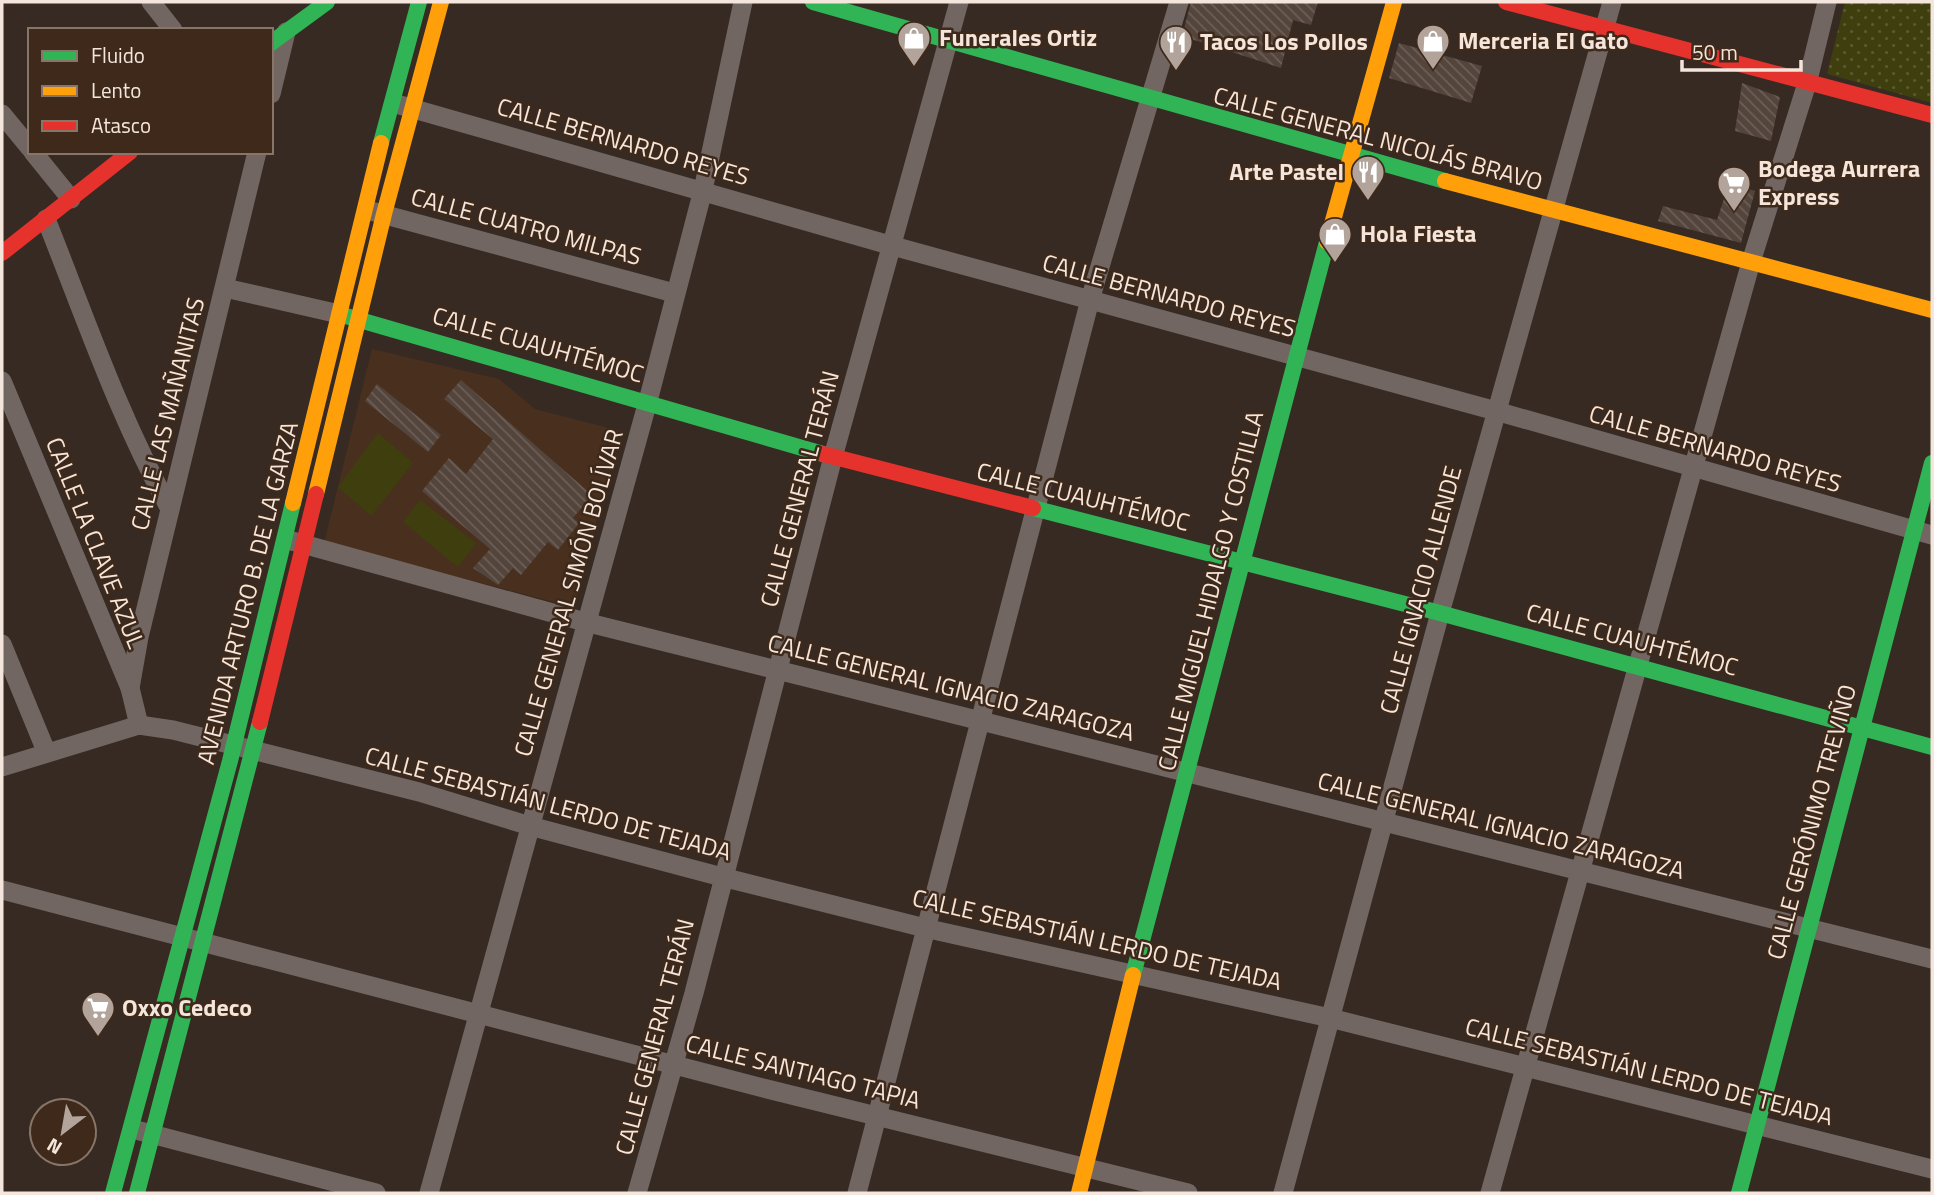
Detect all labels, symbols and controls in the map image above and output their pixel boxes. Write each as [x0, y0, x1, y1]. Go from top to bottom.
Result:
shop icon: Funerales Ortiz [895, 19, 933, 68]
place label: Funerales Ortiz [939, 19, 1097, 55]
shop icon: Merceria El Gato [1414, 22, 1452, 71]
place label: Merceria El Gato [1458, 22, 1629, 58]
restaurant icon: Tacos Los Pollos [1157, 23, 1195, 72]
place label: Tacos Los Pollos [1200, 23, 1368, 59]
legend [28, 28, 273, 154]
scale bar [1682, 28, 1801, 72]
text: 50 m [1692, 36, 1738, 68]
text: Fluido [91, 39, 145, 71]
text: Lento [91, 74, 141, 106]
street label: CALLE GENERAL NICOLÁS BRAVO [1210, 77, 1547, 199]
street label: CALLE BERNARDO REYES [493, 88, 754, 194]
text: Atasco [91, 109, 151, 141]
place label: Bodega Aurrera Express [1758, 150, 1920, 214]
place label: Arte Pastel [1229, 153, 1344, 189]
restaurant icon: Arte Pastel [1349, 153, 1387, 202]
supermarket icon: Bodega Aurrera Express [1715, 164, 1753, 213]
street label: CALLE CUATRO MILPAS [407, 178, 645, 274]
shop icon: Hola Fiesta [1316, 215, 1354, 264]
place label: Hola Fiesta [1360, 215, 1476, 251]
street label: CALLE BERNARDO REYES [1039, 244, 1300, 346]
street label: CALLE LAS MAÑANITAS [121, 294, 213, 534]
street label: CALLE CUAUHTÉMOC [429, 297, 648, 391]
street label: CALLE GENERAL TERÁN [750, 367, 848, 611]
street label: CALLE BERNARDO REYES [1585, 395, 1846, 501]
street label: CALLE MIGUEL HIDALGO Y COSTILLA [1148, 407, 1272, 774]
street label: AVENIDA ARTURO B. DE LA GARZA [187, 418, 307, 768]
street label: CALLE GENERAL SIMÓN BOLÍVAR [504, 425, 632, 761]
street label: CALLE LA CLAVE AZUL [37, 432, 155, 654]
street label: CALLE CUAUHTÉMOC [973, 452, 1193, 540]
street label: CALLE IGNACIO ALLENDE [1370, 462, 1470, 718]
street label: CALLE CUAUHTÉMOC [1522, 593, 1742, 685]
street label: CALLE GENERAL IGNACIO ZARAGOZA [764, 624, 1138, 750]
street label: CALLE GERÓNIMO TREVIÑO [1757, 680, 1865, 963]
street label: CALLE SEBASTIÁN LERDO DE TEJADA [361, 737, 735, 869]
street label: CALLE GENERAL IGNACIO ZARAGOZA [1314, 762, 1688, 888]
street label: CALLE SEBASTIÁN LERDO DE TEJADA [909, 879, 1285, 999]
street label: CALLE GENERAL TERÁN [605, 915, 703, 1159]
supermarket icon: Oxxo Cedeco [79, 989, 117, 1038]
place label: Oxxo Cedeco [122, 989, 252, 1025]
street label: CALLE SEBASTIÁN LERDO DE TEJADA [1462, 1008, 1837, 1134]
street label: CALLE SANTIAGO TAPIA [682, 1024, 924, 1118]
north arrow [28, 1097, 98, 1167]
text: N [41, 1131, 67, 1163]

